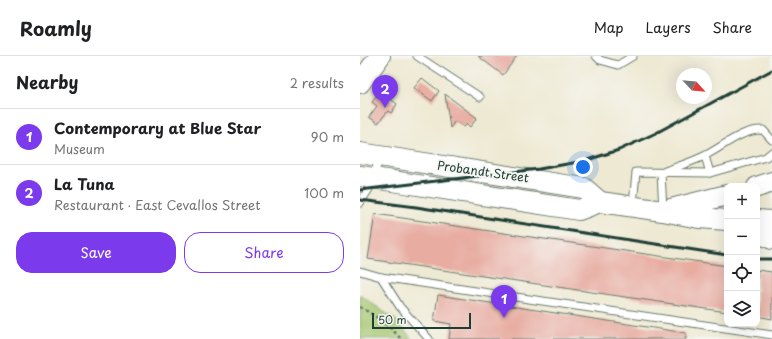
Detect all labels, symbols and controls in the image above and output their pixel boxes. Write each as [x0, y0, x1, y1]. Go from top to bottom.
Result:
text: Roamly [20, 14, 92, 42]
text: Map [594, 17, 624, 38]
text: Layers [646, 17, 691, 38]
text: Share [713, 17, 752, 38]
north arrow [676, 68, 712, 104]
text: Nearby [16, 69, 78, 95]
text: 2 results [290, 73, 344, 92]
pin: 2 [372, 75, 398, 108]
text: Contemporary at Blue Star [54, 116, 261, 139]
text: 1 [26, 127, 32, 146]
text: 90 m [311, 127, 344, 146]
text: Museum [54, 139, 105, 158]
street label: Probandt Street [436, 156, 530, 186]
your location [573, 157, 593, 177]
text: La Tuna [54, 172, 115, 195]
text: 2 [24, 183, 34, 202]
text: 100 m [304, 183, 344, 202]
map controls [724, 183, 760, 327]
button: + [724, 183, 760, 219]
text: Restaurant · East Cevallos Street [54, 195, 261, 214]
button: − [724, 219, 760, 255]
button: Save [16, 232, 176, 273]
button: Share [184, 232, 344, 273]
button: locate [724, 255, 760, 291]
pin: 1 [491, 285, 517, 318]
button: layers [724, 291, 760, 327]
scale bar [372, 311, 471, 330]
text: 50 m [378, 311, 407, 328]

